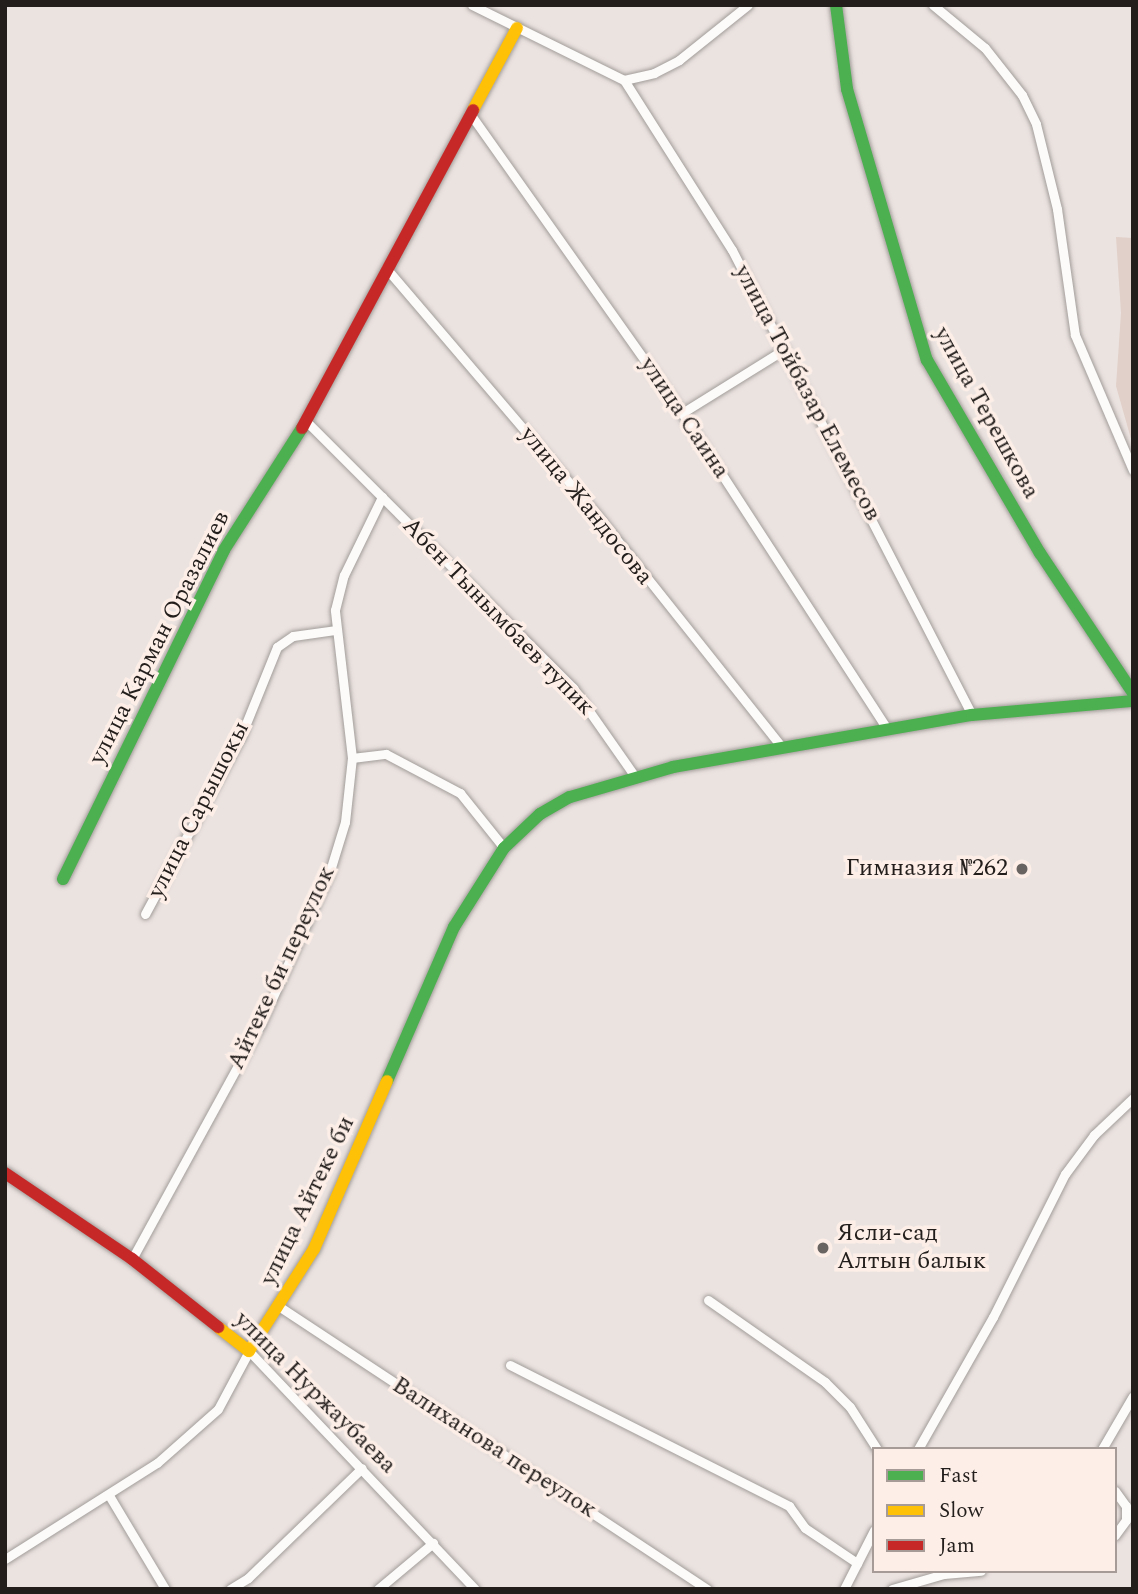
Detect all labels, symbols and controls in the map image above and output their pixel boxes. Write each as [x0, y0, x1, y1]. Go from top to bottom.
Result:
street label: улица Тойбазар Елемесов [727, 260, 887, 526]
street label: улица Терешкова [927, 322, 1045, 504]
street label: улица Саина [633, 352, 735, 484]
street label: улица Жандосова [513, 421, 659, 591]
street label: улица Карман Оразалиев [83, 506, 237, 770]
street label: Абен Тынымбаев тупик [396, 512, 600, 722]
street label: улица Сарышокы [142, 717, 256, 903]
place label: Гимназия №262 [845, 855, 1008, 883]
marker: Гимназия №262 [1014, 861, 1030, 877]
street label: Айтеке би переулок [222, 862, 342, 1074]
street label: улица Айтеке би [255, 1112, 361, 1290]
place label: Ясли-сад Алтын балык [837, 1220, 986, 1276]
marker: Ясли-сад Алтын балык [815, 1240, 831, 1256]
street label: улица Нуржаубаева [228, 1306, 402, 1480]
street label: Валиханова переулок [386, 1371, 602, 1525]
legend [872, 1447, 1117, 1573]
text: Fast [939, 1460, 978, 1492]
text: Slow [939, 1495, 983, 1527]
text: Jam [939, 1530, 975, 1562]

